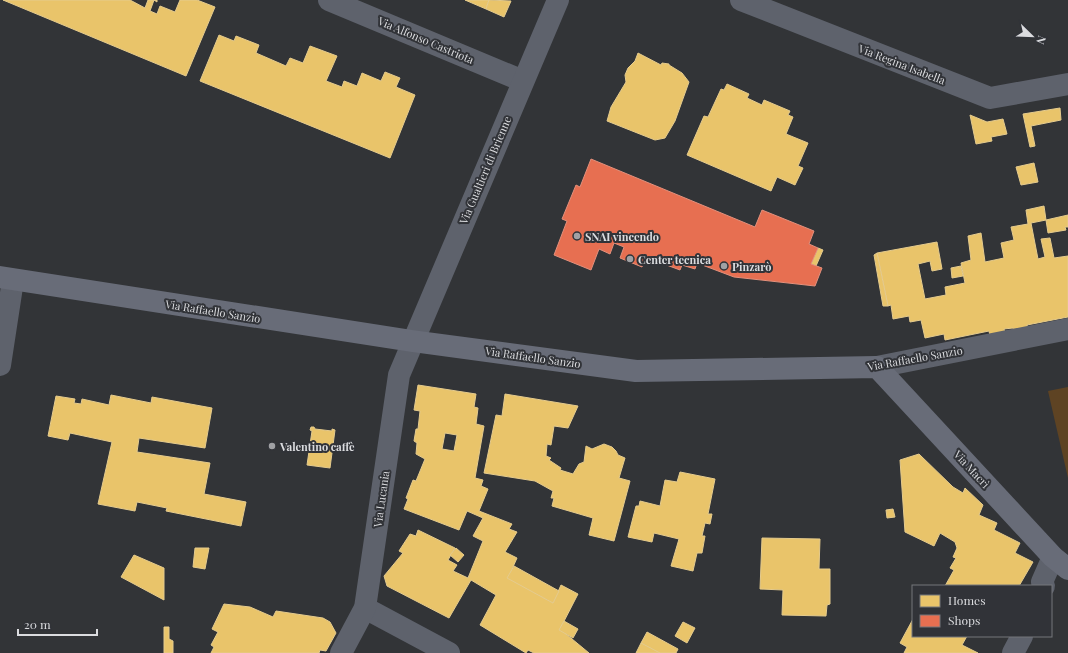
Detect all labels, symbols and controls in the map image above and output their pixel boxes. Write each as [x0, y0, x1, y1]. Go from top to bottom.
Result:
street label: Via Alfonso Castriota [375, 13, 477, 67]
north arrow [1012, 16, 1052, 56]
text: N [1033, 34, 1050, 47]
street label: Via Regina Isabella [855, 40, 948, 88]
street label: Via Gualtieri di Brienne [455, 113, 515, 227]
place label: SNAI vincendo [585, 229, 659, 244]
marker: SNAI vincendo [572, 231, 582, 241]
place label: Center tecnica [638, 252, 711, 267]
marker: Center tecnica [625, 254, 635, 264]
place label: Pinzarò [732, 259, 771, 274]
marker: Pinzarò [719, 261, 729, 271]
street label: Via Raffaello Sanzio [163, 296, 262, 326]
street label: Via Raffaello Sanzio [865, 342, 964, 374]
street label: Via Raffaello Sanzio [483, 343, 582, 371]
place label: Valentino caffè [279, 439, 355, 454]
marker: Valentino caffè [267, 441, 277, 451]
street label: Via Macrì [950, 446, 993, 491]
street label: Via Lucania [369, 469, 392, 529]
legend [912, 585, 1052, 637]
text: Homes [948, 592, 986, 608]
scale bar [18, 611, 97, 637]
text: Shops [948, 612, 980, 628]
text: 20 m [24, 616, 51, 632]

